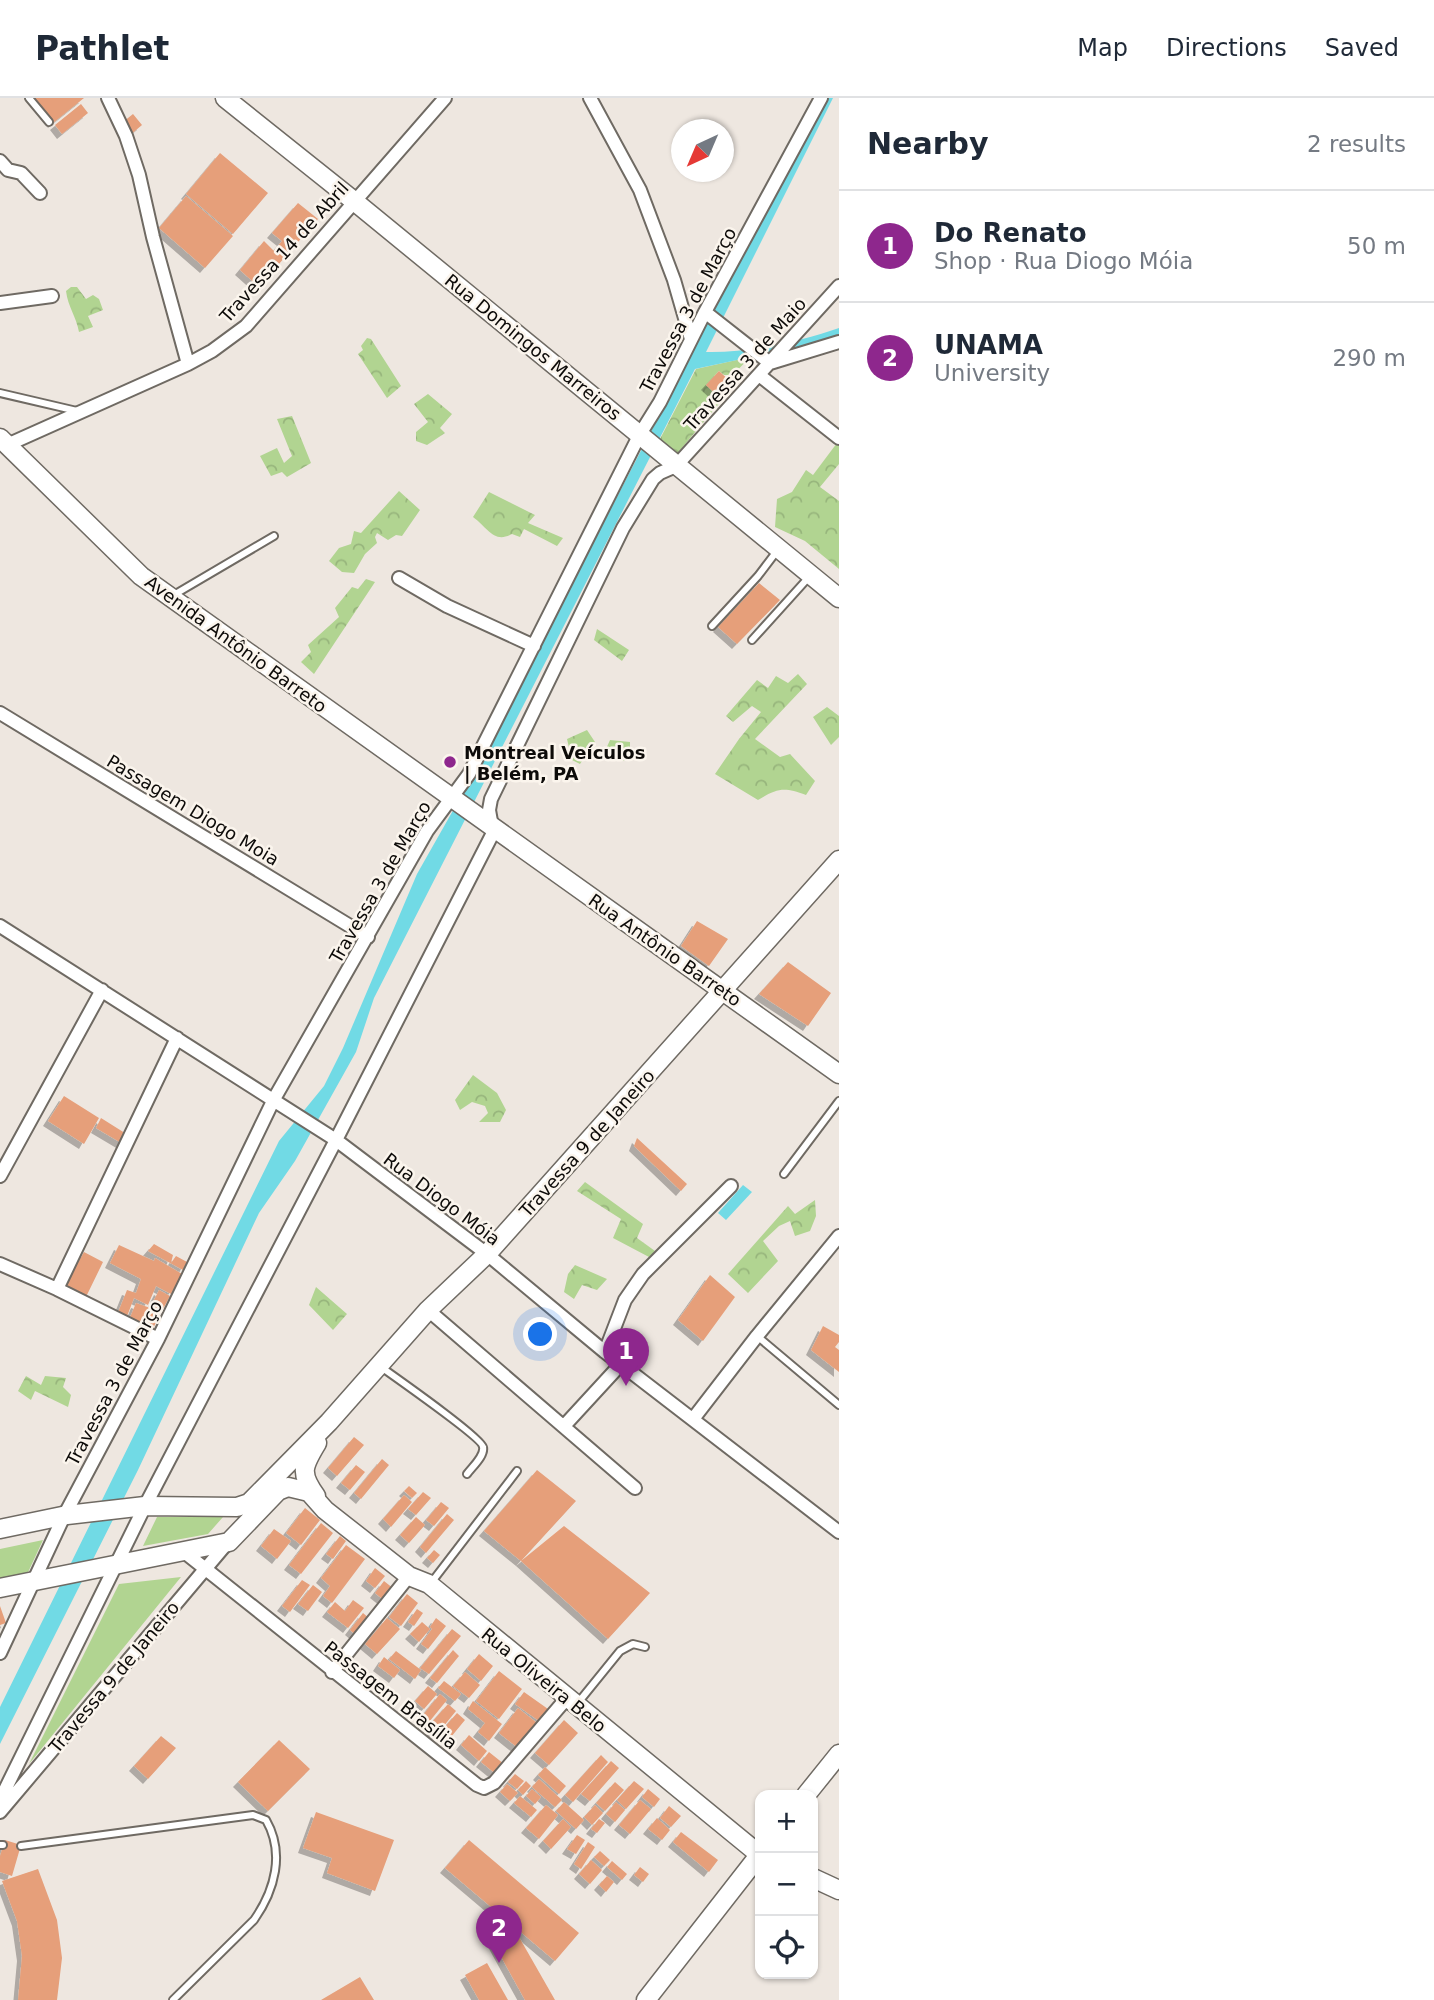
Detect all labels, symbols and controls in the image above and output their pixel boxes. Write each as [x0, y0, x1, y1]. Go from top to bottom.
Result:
text: Pathlet [35, 29, 169, 68]
text: Map [1077, 34, 1128, 62]
text: Directions [1166, 34, 1287, 62]
text: Saved [1325, 34, 1399, 62]
north arrow [671, 119, 734, 182]
text: Nearby [867, 126, 989, 161]
text: 2 results [1307, 131, 1406, 157]
street label: Travessa 14 de Abril [215, 177, 353, 327]
text: Do Renato [934, 218, 1087, 248]
street label: Travessa 3 de Março [635, 224, 740, 397]
text: 1 [882, 233, 898, 259]
text: 50 m [1347, 233, 1406, 259]
text: Shop · Rua Diogo Móia [934, 248, 1193, 274]
street label: Rua Domingos Marreiros [441, 270, 625, 424]
street label: Travessa 3 de Maio [679, 293, 810, 436]
text: UNAMA [934, 330, 1043, 360]
text: 2 [882, 345, 898, 371]
text: 290 m [1332, 345, 1406, 371]
text: University [934, 360, 1050, 386]
street label: Avenida Antônio Barreto [141, 571, 331, 717]
place label: Montreal Veículos | Belém, PA [464, 742, 645, 784]
street label: Passagem Diogo Moia [103, 750, 283, 870]
marker: Montreal Veículos | Belém, PA [442, 754, 458, 770]
street label: Travessa 3 de Março [324, 797, 435, 968]
street label: Rua Antônio Barreto [585, 889, 745, 1011]
street label: Travessa 9 de Janeiro [515, 1065, 659, 1222]
street label: Rua Diogo Móia [380, 1148, 504, 1250]
street label: Travessa 3 de Março [61, 1297, 166, 1470]
your location [523, 1317, 557, 1351]
pin: 1 [603, 1328, 649, 1386]
street label: Travessa 9 de Janeiro [44, 1597, 184, 1758]
street label: Rua Oliveira Belo [477, 1623, 611, 1737]
street label: Passagem Brasília [320, 1637, 462, 1753]
map controls [755, 1790, 818, 1979]
button: + [755, 1790, 818, 1853]
button: − [755, 1853, 818, 1916]
pin: 2 [476, 1905, 522, 1963]
button: locate [755, 1916, 818, 1979]

